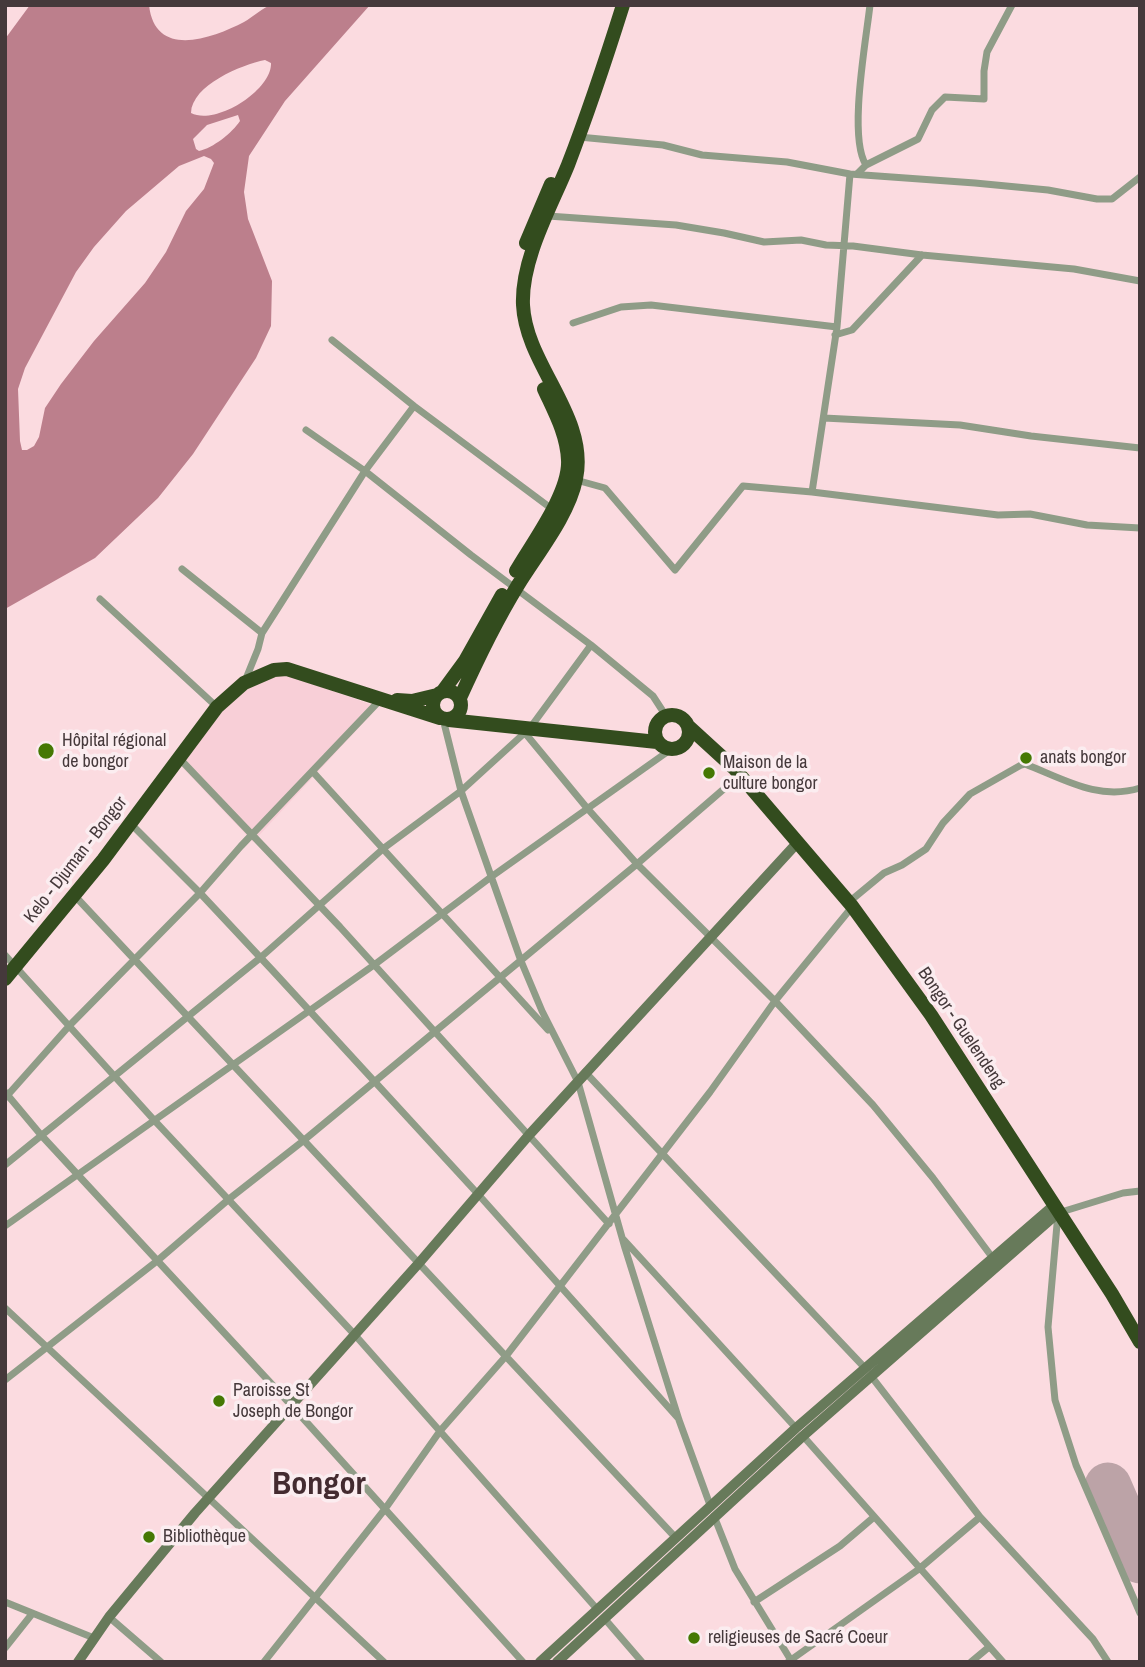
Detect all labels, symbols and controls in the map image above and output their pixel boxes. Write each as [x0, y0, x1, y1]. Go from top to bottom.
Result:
place label: Hôpital régional de bongor [62, 730, 166, 772]
marker: Hôpital régional de bongor [36, 741, 56, 761]
place label: anats bongor [1040, 747, 1126, 769]
marker: anats bongor [1018, 750, 1034, 766]
place label: Maison de la culture bongor [723, 752, 817, 794]
marker: Maison de la culture bongor [701, 765, 717, 781]
street label: Kelo - Djuman - Bongor [20, 793, 132, 927]
street label: Bongor - Guelendeng [913, 963, 1009, 1093]
place label: Paroisse St Joseph de Bongor [233, 1380, 353, 1422]
marker: Paroisse St Joseph de Bongor [211, 1393, 227, 1409]
district label: Bongor [272, 1466, 366, 1504]
place label: Bibliothèque [163, 1526, 246, 1548]
marker: Bibliothèque [141, 1529, 157, 1545]
place label: religieuses de Sacré Coeur [708, 1627, 888, 1649]
marker: religieuses de Sacré Coeur [686, 1630, 702, 1646]

